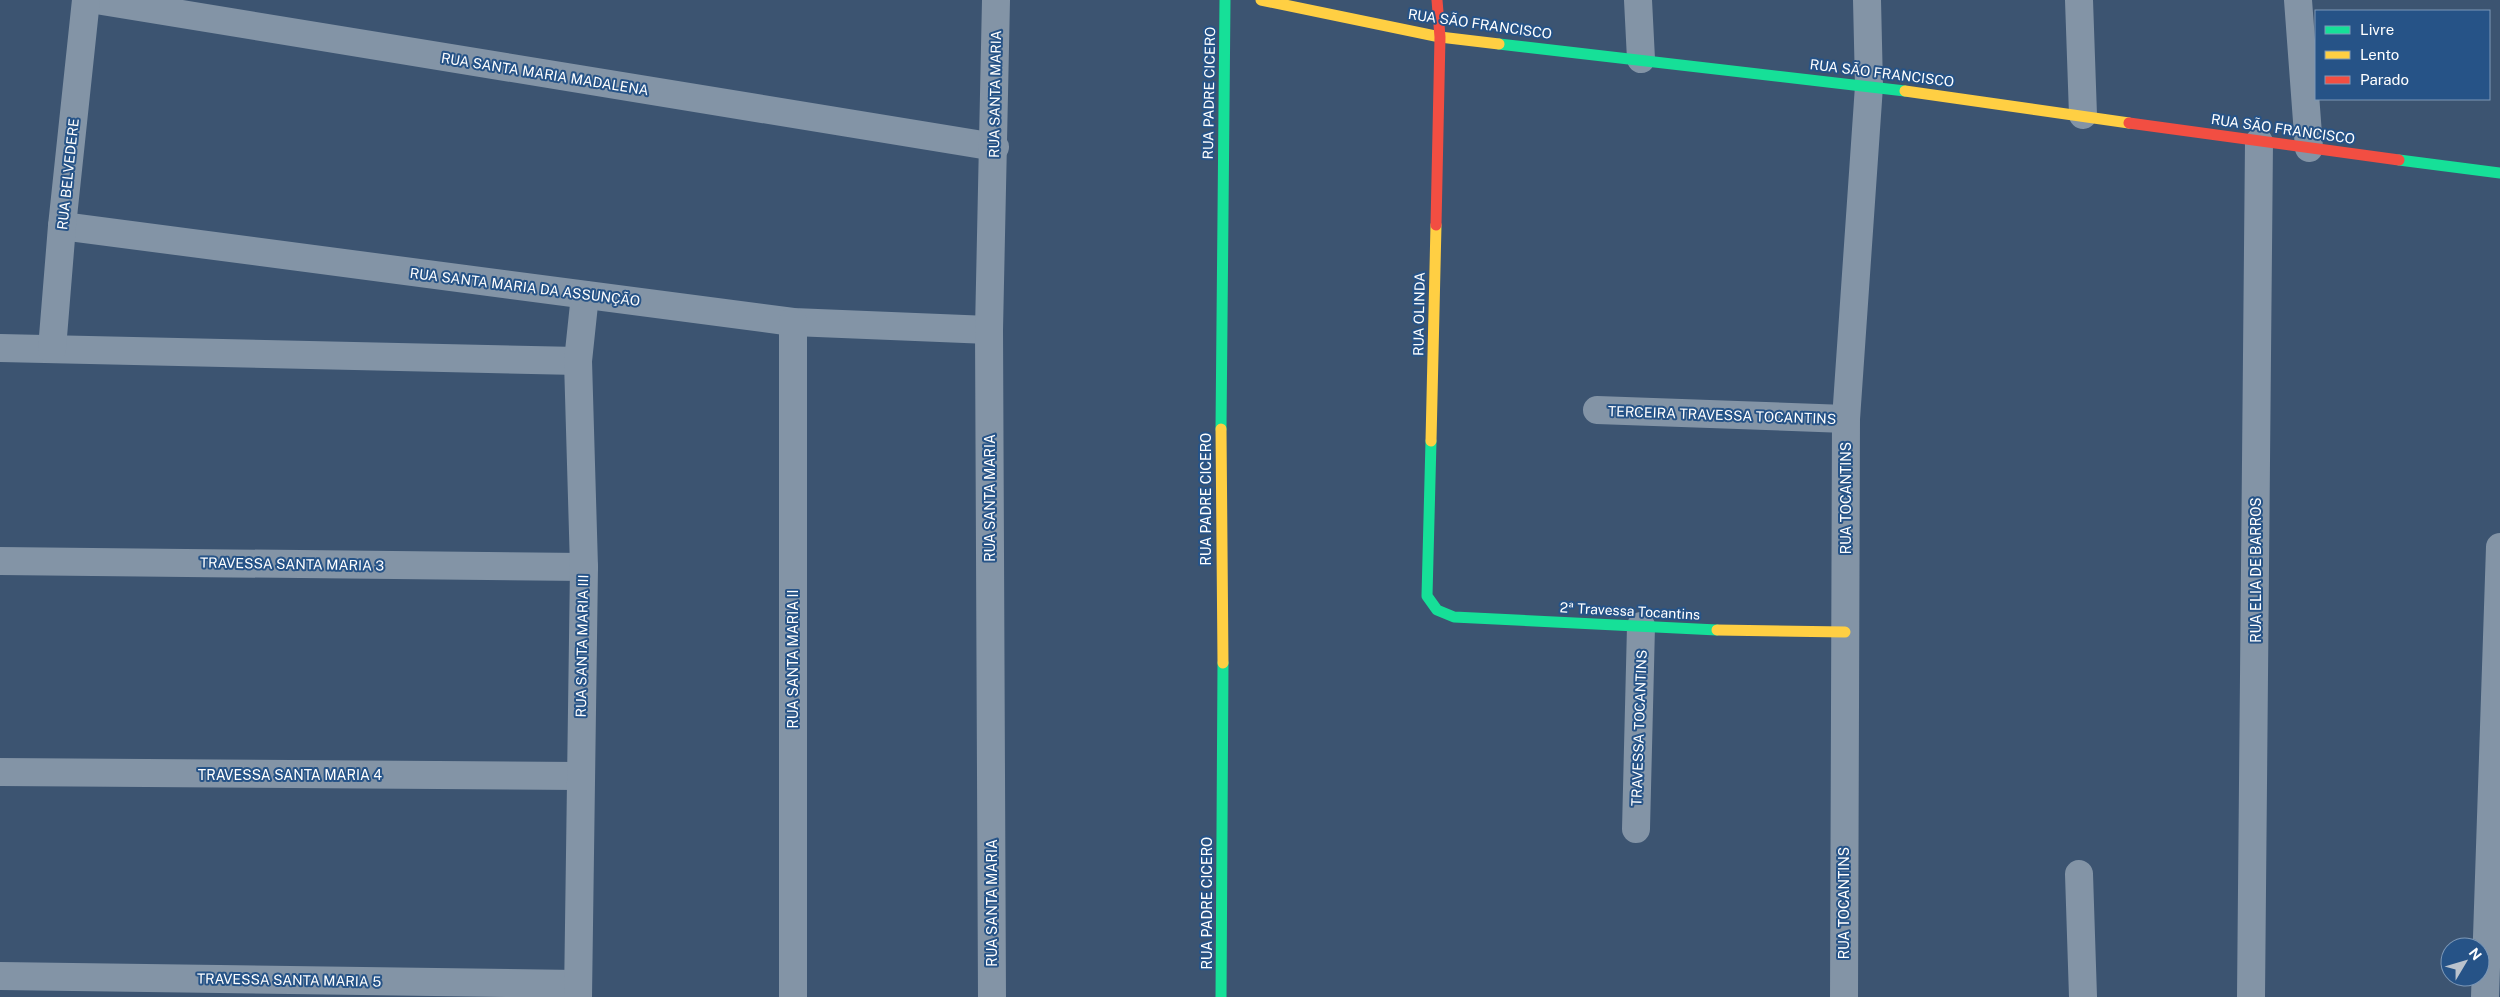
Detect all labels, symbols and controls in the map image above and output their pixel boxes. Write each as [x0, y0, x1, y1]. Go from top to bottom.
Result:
street label: RUA SÃO FRANCISCO [1407, 5, 1553, 42]
legend [2315, 10, 2490, 100]
text: Livre [2360, 21, 2394, 38]
street label: RUA PADRE CICERO [1200, 26, 1218, 160]
street label: RUA SANTA MARIA [986, 30, 1004, 158]
text: Lento [2360, 46, 2399, 63]
street label: RUA SANTA MARIA MADALENA [440, 50, 650, 98]
street label: RUA SÃO FRANCISCO [1809, 55, 1955, 90]
text: Parado [2360, 71, 2409, 88]
street label: RUA SÃO FRANCISCO [2210, 110, 2356, 147]
street label: RUA BELVEDERE [54, 117, 82, 231]
street label: RUA SANTA MARIA DA ASSUNÇÃO [409, 264, 641, 309]
street label: RUA OLINDA [1410, 272, 1428, 356]
street label: TERCEIRA TRAVESSA TOCANTINS [1608, 403, 1836, 427]
street label: RUA PADRE CICERO [1198, 433, 1214, 565]
street label: RUA SANTA MARIA [982, 434, 998, 562]
street label: RUA TOCANTINS [1838, 442, 1854, 554]
street label: RUA ELIA DE BARROS [2248, 497, 2264, 643]
street label: TRAVESSA SANTA MARIA 3 [200, 554, 384, 574]
street label: RUA SANTA MARIA III [573, 574, 591, 718]
street label: RUA SANTA MARIA II [785, 590, 801, 728]
street label: 2ª Travessa Tocantins [1559, 599, 1701, 623]
street label: TRAVESSA TOCANTINS [1628, 649, 1650, 807]
street label: TRAVESSA SANTA MARIA 4 [198, 767, 382, 783]
street label: RUA PADRE CICERO [1199, 837, 1215, 969]
street label: RUA SANTA MARIA [984, 839, 1000, 967]
street label: RUA TOCANTINS [1836, 847, 1852, 959]
north arrow [2440, 937, 2490, 987]
text: N [2466, 945, 2485, 963]
street label: TRAVESSA SANTA MARIA 5 [197, 970, 381, 990]

